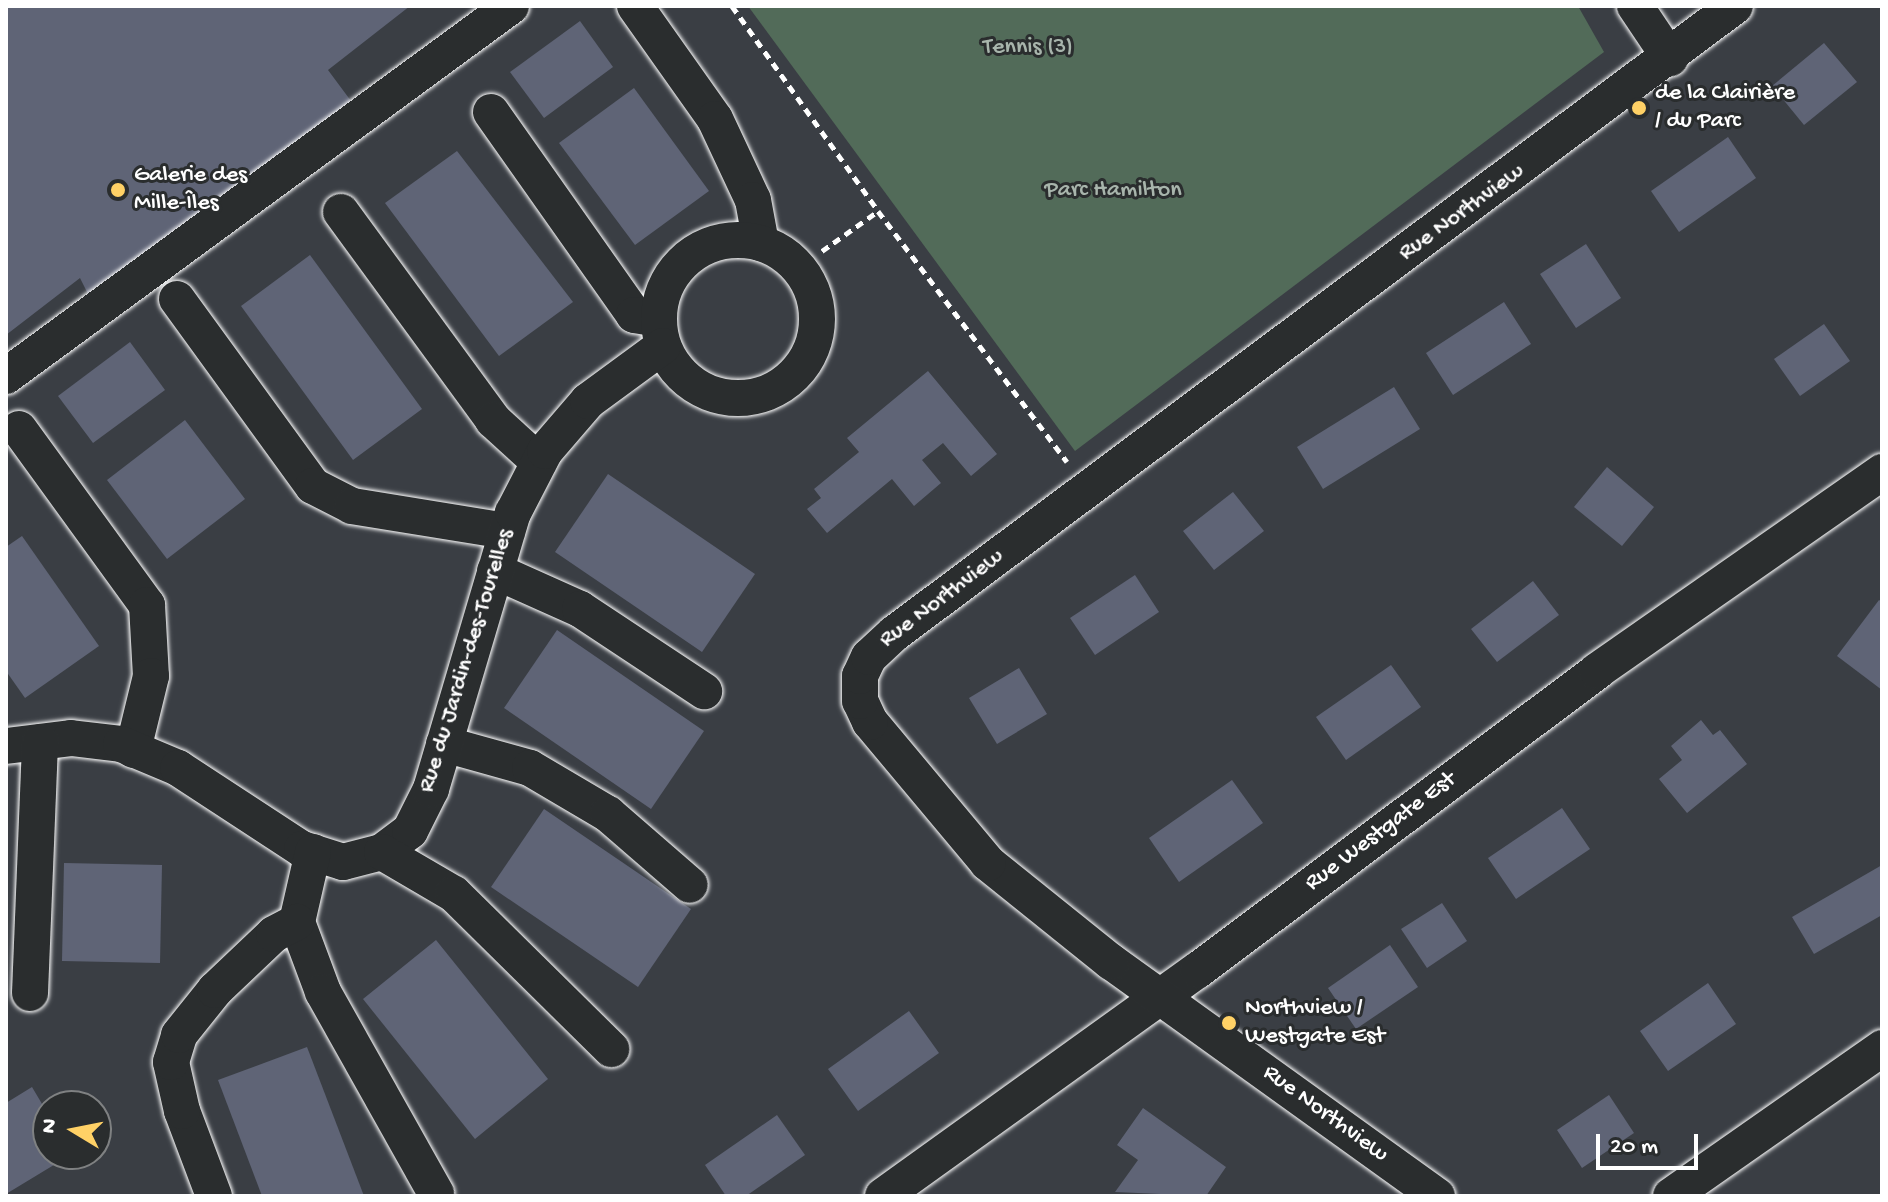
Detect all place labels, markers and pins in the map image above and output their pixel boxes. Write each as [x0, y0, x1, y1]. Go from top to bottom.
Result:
place label: de la Clairière / du Parc [1655, 80, 1795, 136]
marker: de la Clairière / du Parc [1630, 99, 1648, 117]
place label: Galerie des Mille-Îles [134, 162, 247, 218]
marker: Galerie des Mille-Îles [109, 181, 127, 199]
place label: Northview / Westgate Est [1245, 995, 1385, 1051]
marker: Northview / Westgate Est [1220, 1014, 1238, 1032]

